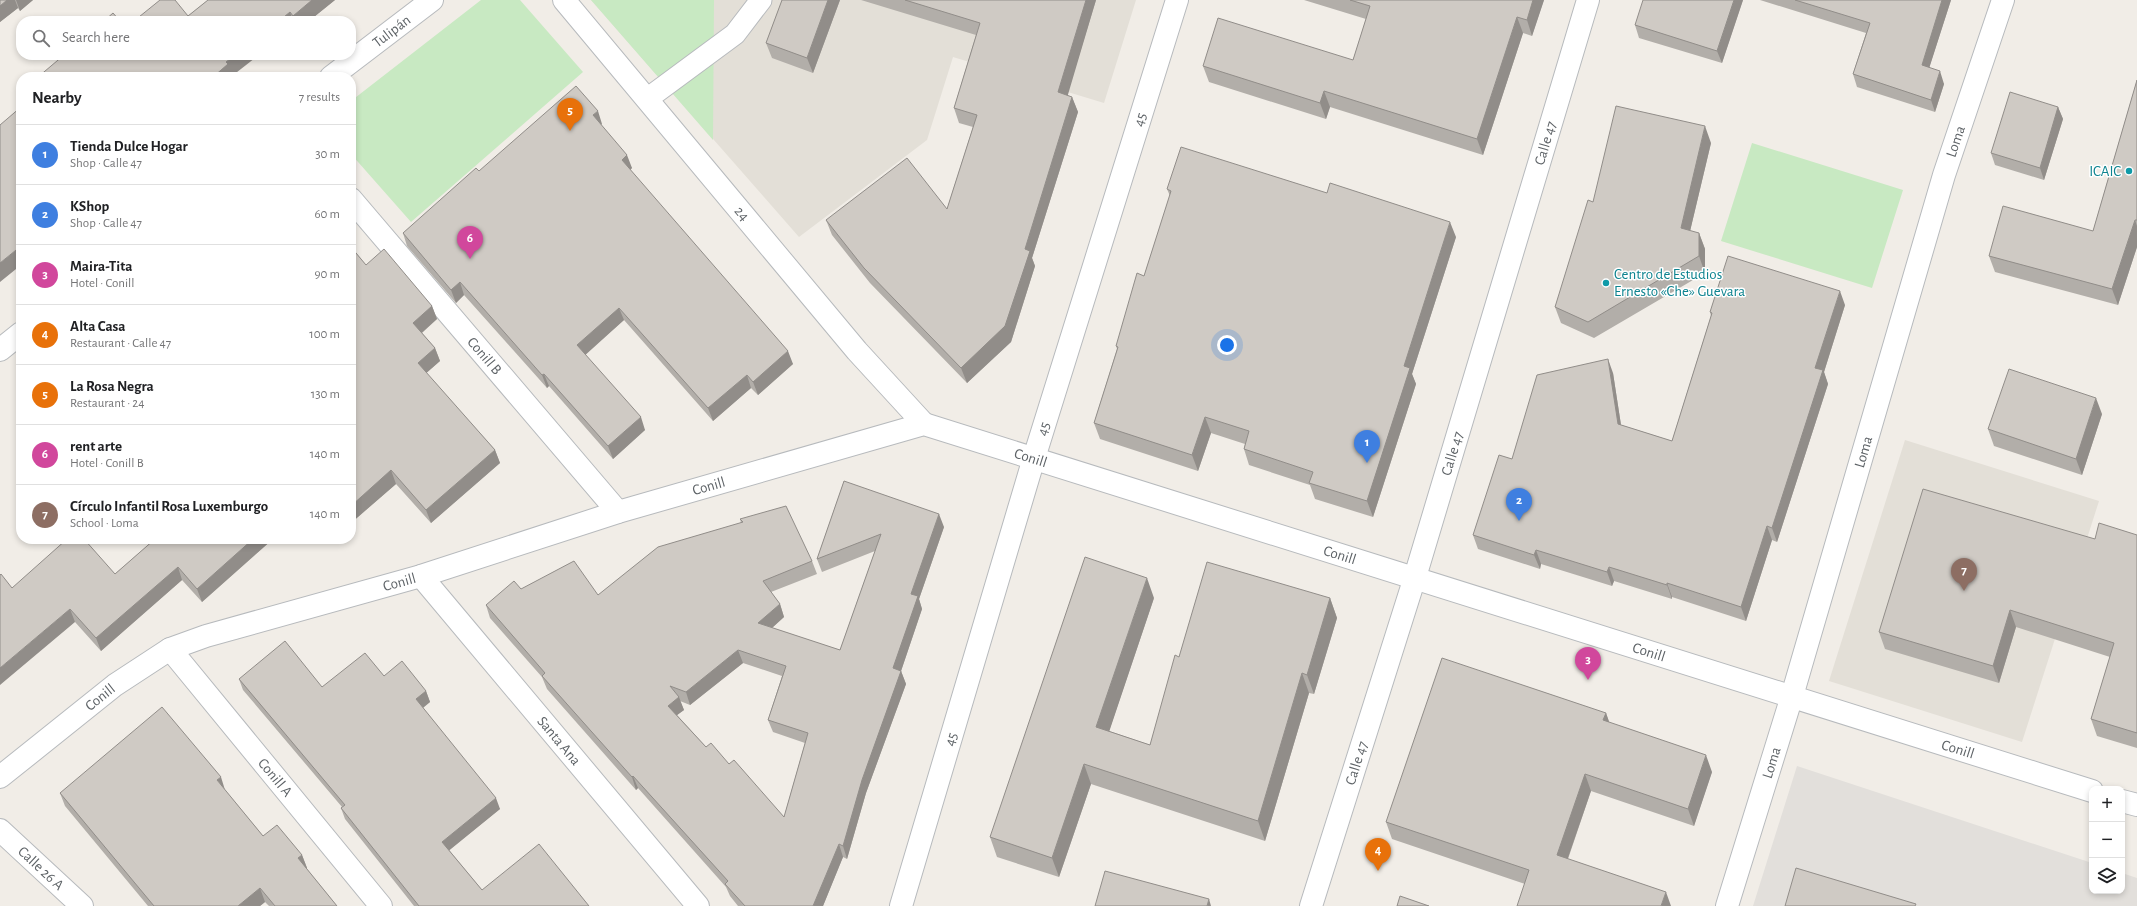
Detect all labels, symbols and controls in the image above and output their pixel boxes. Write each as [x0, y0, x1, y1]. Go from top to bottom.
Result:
street label: Tulipán [370, 12, 413, 50]
search box [16, 16, 356, 60]
icon: search [30, 27, 52, 49]
text: Search here [62, 30, 130, 45]
text: Nearby [32, 89, 82, 106]
text: 7 results [299, 91, 340, 104]
pin: 5 [557, 98, 583, 131]
street label: 45 [1131, 111, 1149, 128]
street label: Calle 47 [1531, 119, 1559, 167]
street label: Loma [1943, 124, 1968, 159]
text: Tienda Dulce Hogar [70, 139, 188, 154]
text: 1 [43, 148, 47, 161]
text: 30 m [315, 148, 340, 161]
text: Shop · Calle 47 [70, 157, 142, 170]
place label: ICAIC [2089, 164, 2121, 179]
marker: ICAIC [2124, 166, 2134, 176]
text: KShop [70, 199, 109, 214]
street label: 24 [732, 203, 752, 224]
text: 2 [42, 208, 48, 221]
text: 60 m [314, 208, 340, 221]
text: Shop · Calle 47 [70, 217, 142, 230]
pin: 6 [457, 226, 483, 259]
text: Maira-Tita [70, 259, 132, 274]
place label: Centro de Estudios Ernesto «Che» Guevara [1614, 267, 1745, 299]
text: 3 [42, 268, 48, 281]
text: 90 m [314, 268, 340, 281]
text: Hotel · Conill [70, 277, 134, 290]
marker: Centro de Estudios Ernesto «Che» Guevara [1601, 278, 1611, 288]
text: Alta Casa [70, 319, 126, 334]
text: 4 [42, 328, 48, 341]
text: 100 m [309, 328, 340, 341]
street label: Conill B [465, 334, 505, 377]
your location [1217, 335, 1237, 355]
text: Restaurant · Calle 47 [70, 337, 171, 350]
text: La Rosa Negra [70, 379, 154, 394]
text: 5 [42, 388, 48, 401]
text: 130 m [311, 388, 340, 401]
text: Restaurant · 24 [70, 397, 144, 410]
street label: 45 [1034, 420, 1052, 437]
pin: 1 [1354, 430, 1380, 463]
street label: Calle 47 [1438, 430, 1466, 477]
street label: Loma [1851, 434, 1875, 470]
text: rent arte [70, 439, 122, 454]
street label: Conill [1013, 445, 1049, 470]
text: 6 [42, 448, 48, 461]
text: 140 m [310, 448, 340, 461]
text: Hotel · Conill B [70, 457, 144, 470]
street label: Conill [690, 474, 727, 498]
pin: 2 [1506, 488, 1532, 521]
text: Círculo Infantil Rosa Luxemburgo [70, 499, 268, 514]
text: 7 [42, 508, 48, 521]
text: 140 m [310, 508, 340, 521]
text: School · Loma [70, 517, 139, 530]
street label: Conill [1322, 543, 1358, 567]
pin: 7 [1951, 558, 1977, 591]
street label: Conill [381, 570, 418, 594]
street label: Conill [1631, 640, 1667, 664]
pin: 3 [1575, 647, 1601, 680]
street label: Conill [82, 681, 118, 713]
street label: Santa Ana [535, 713, 584, 768]
street label: 45 [941, 731, 960, 748]
street label: Conill [1940, 737, 1976, 761]
street label: Calle 47 [1342, 739, 1370, 787]
street label: Loma [1759, 745, 1783, 780]
street label: Conill A [255, 755, 296, 800]
map controls [2089, 786, 2125, 894]
button: + [2089, 786, 2125, 822]
button: − [2089, 822, 2125, 858]
pin: 4 [1365, 838, 1391, 871]
street label: Calle 26 A [15, 843, 67, 893]
button: layers [2089, 858, 2125, 894]

